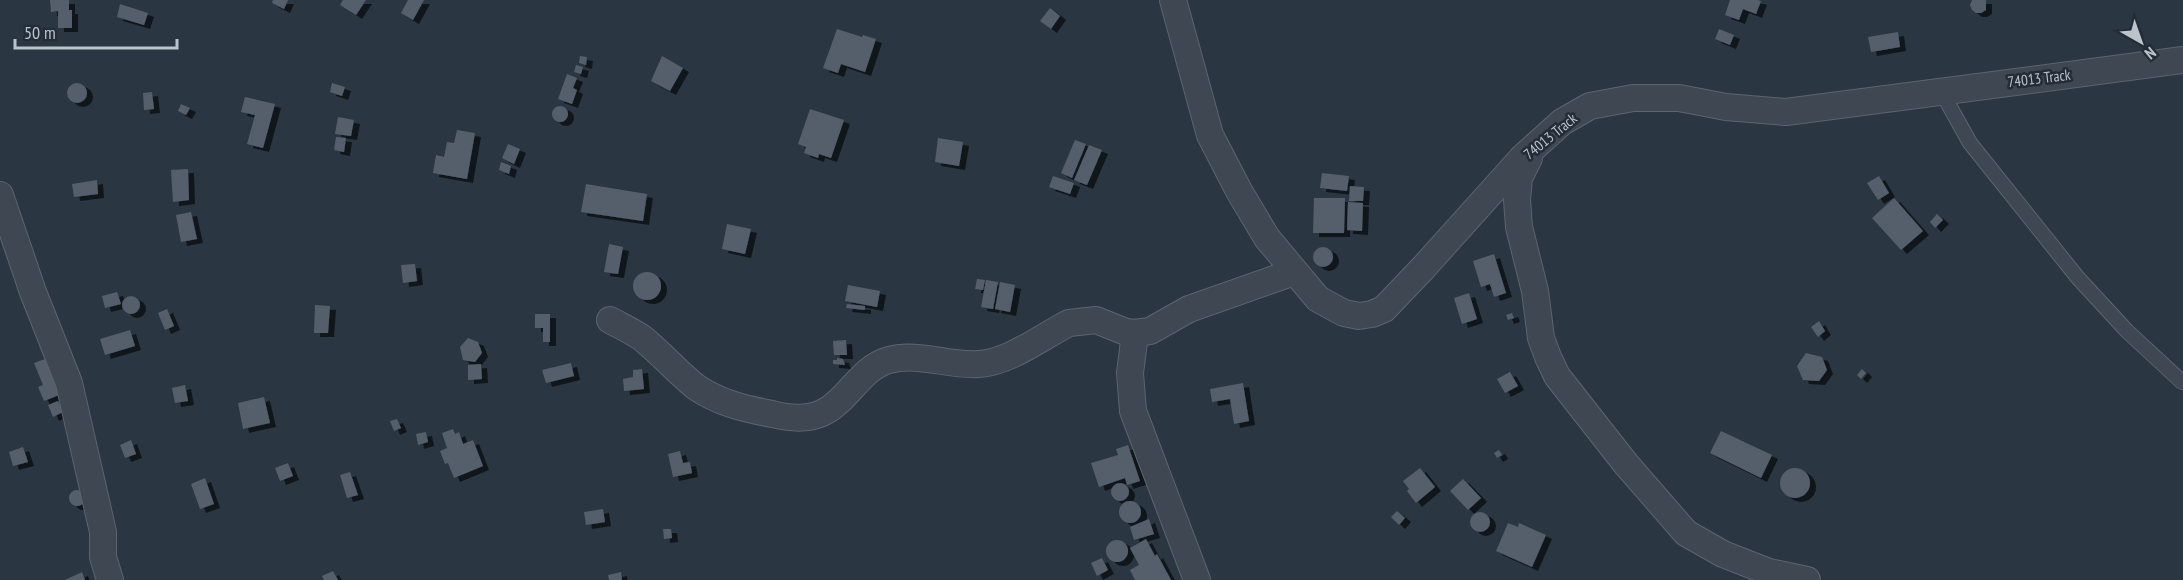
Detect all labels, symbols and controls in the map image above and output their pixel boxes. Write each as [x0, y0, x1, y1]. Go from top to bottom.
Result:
scale bar [15, 12, 177, 50]
north arrow [2111, 12, 2171, 72]
text: 50 m [24, 21, 56, 44]
text: N [2141, 43, 2160, 64]
street label: 74013 Track [2006, 65, 2072, 91]
street label: 74013 Track [1519, 109, 1581, 163]

